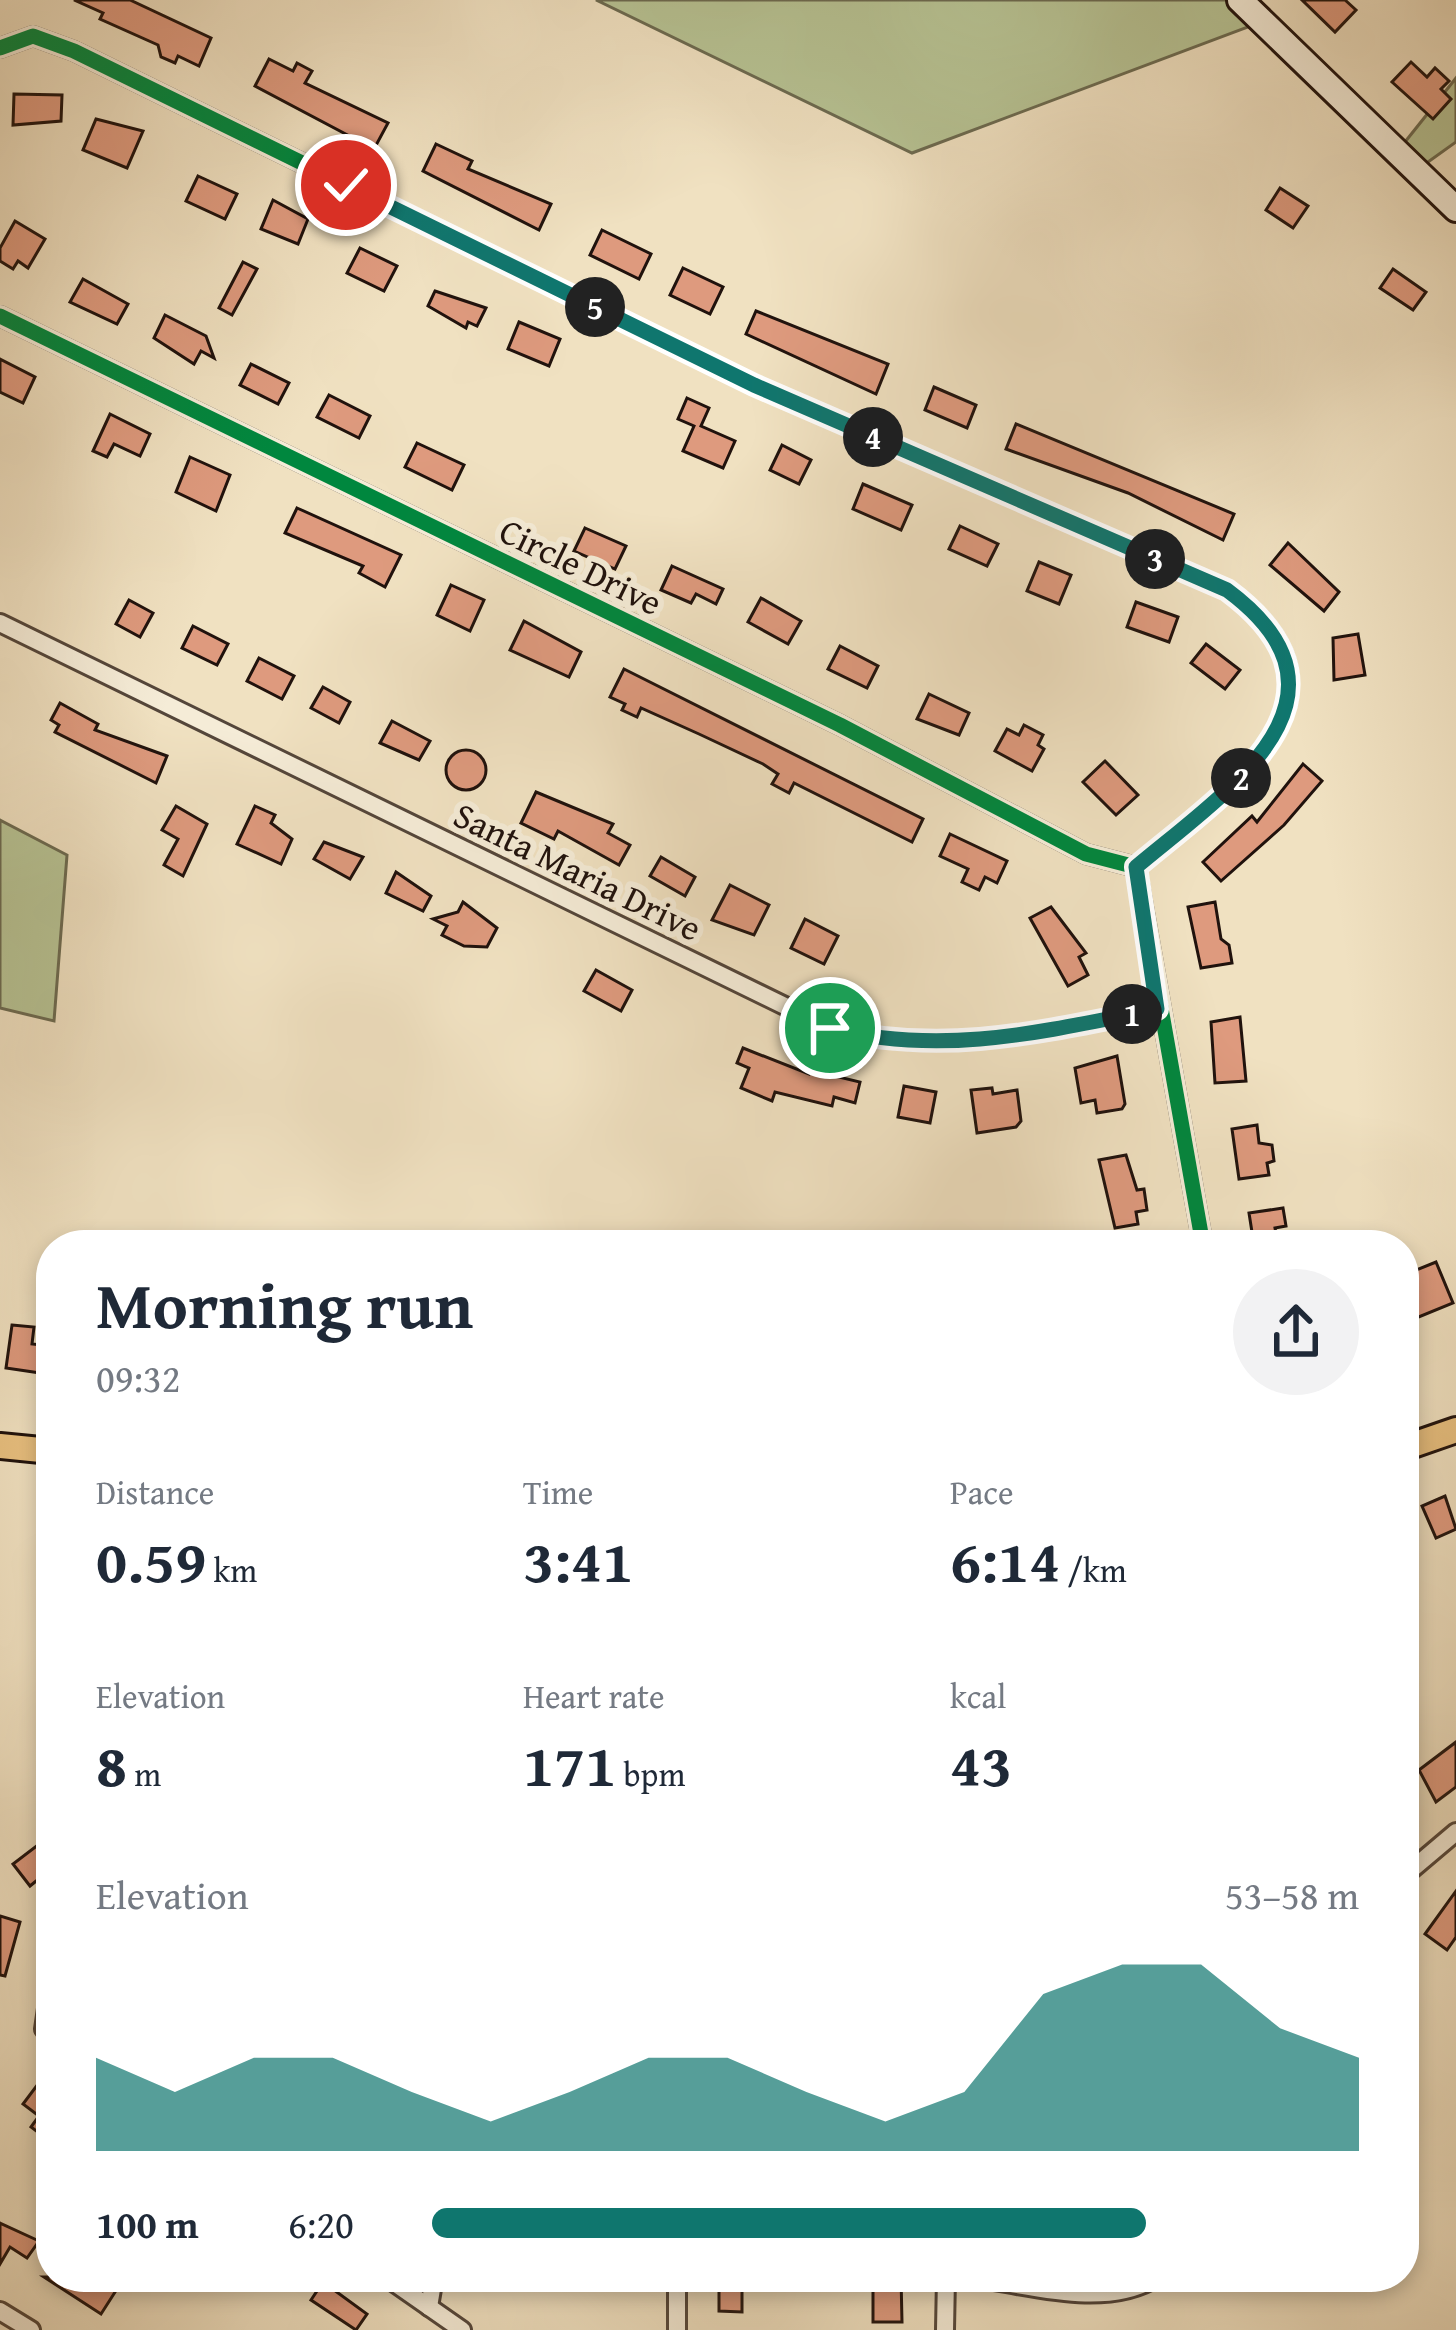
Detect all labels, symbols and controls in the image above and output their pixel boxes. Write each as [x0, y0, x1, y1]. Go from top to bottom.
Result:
pin [295, 134, 397, 236]
icon: check [313, 152, 379, 218]
pin: 5 [565, 277, 625, 337]
text: 5 [586, 283, 604, 331]
pin: 4 [843, 407, 903, 467]
text: 4 [864, 413, 882, 461]
street label: Circle Drive [491, 503, 672, 628]
pin: 3 [1125, 529, 1185, 589]
text: 3 [1146, 535, 1164, 583]
pin: 2 [1211, 748, 1271, 808]
text: 2 [1232, 754, 1250, 802]
street label: Santa Maria Drive [445, 788, 711, 953]
pin [779, 977, 881, 1079]
pin: 1 [1102, 984, 1162, 1044]
text: 1 [1123, 990, 1141, 1038]
icon: arrive [797, 995, 863, 1061]
text: Morning run [96, 1255, 473, 1352]
button: share [1233, 1269, 1359, 1395]
text: 09:32 [96, 1349, 181, 1406]
text: Distance [96, 1468, 214, 1516]
text: Time [523, 1468, 593, 1516]
text: Pace [950, 1468, 1013, 1516]
text: 0.59 [96, 1516, 206, 1604]
text: 3:41 [523, 1516, 633, 1604]
text: 6:14 [950, 1516, 1060, 1604]
text: km [206, 1546, 257, 1594]
text: /km [1060, 1546, 1127, 1594]
text: Elevation [96, 1672, 225, 1720]
text: Heart rate [523, 1672, 665, 1720]
text: kcal [950, 1672, 1006, 1720]
text: 8 [96, 1720, 127, 1808]
text: 171 [523, 1720, 616, 1808]
text: 43 [950, 1720, 1012, 1808]
text: m [127, 1750, 161, 1798]
text: bpm [616, 1750, 685, 1798]
text: Elevation [96, 1866, 249, 1923]
text: 53–58 m [1225, 1866, 1359, 1923]
text: 100 m [96, 2195, 199, 2252]
text: 6:20 [288, 2195, 354, 2252]

